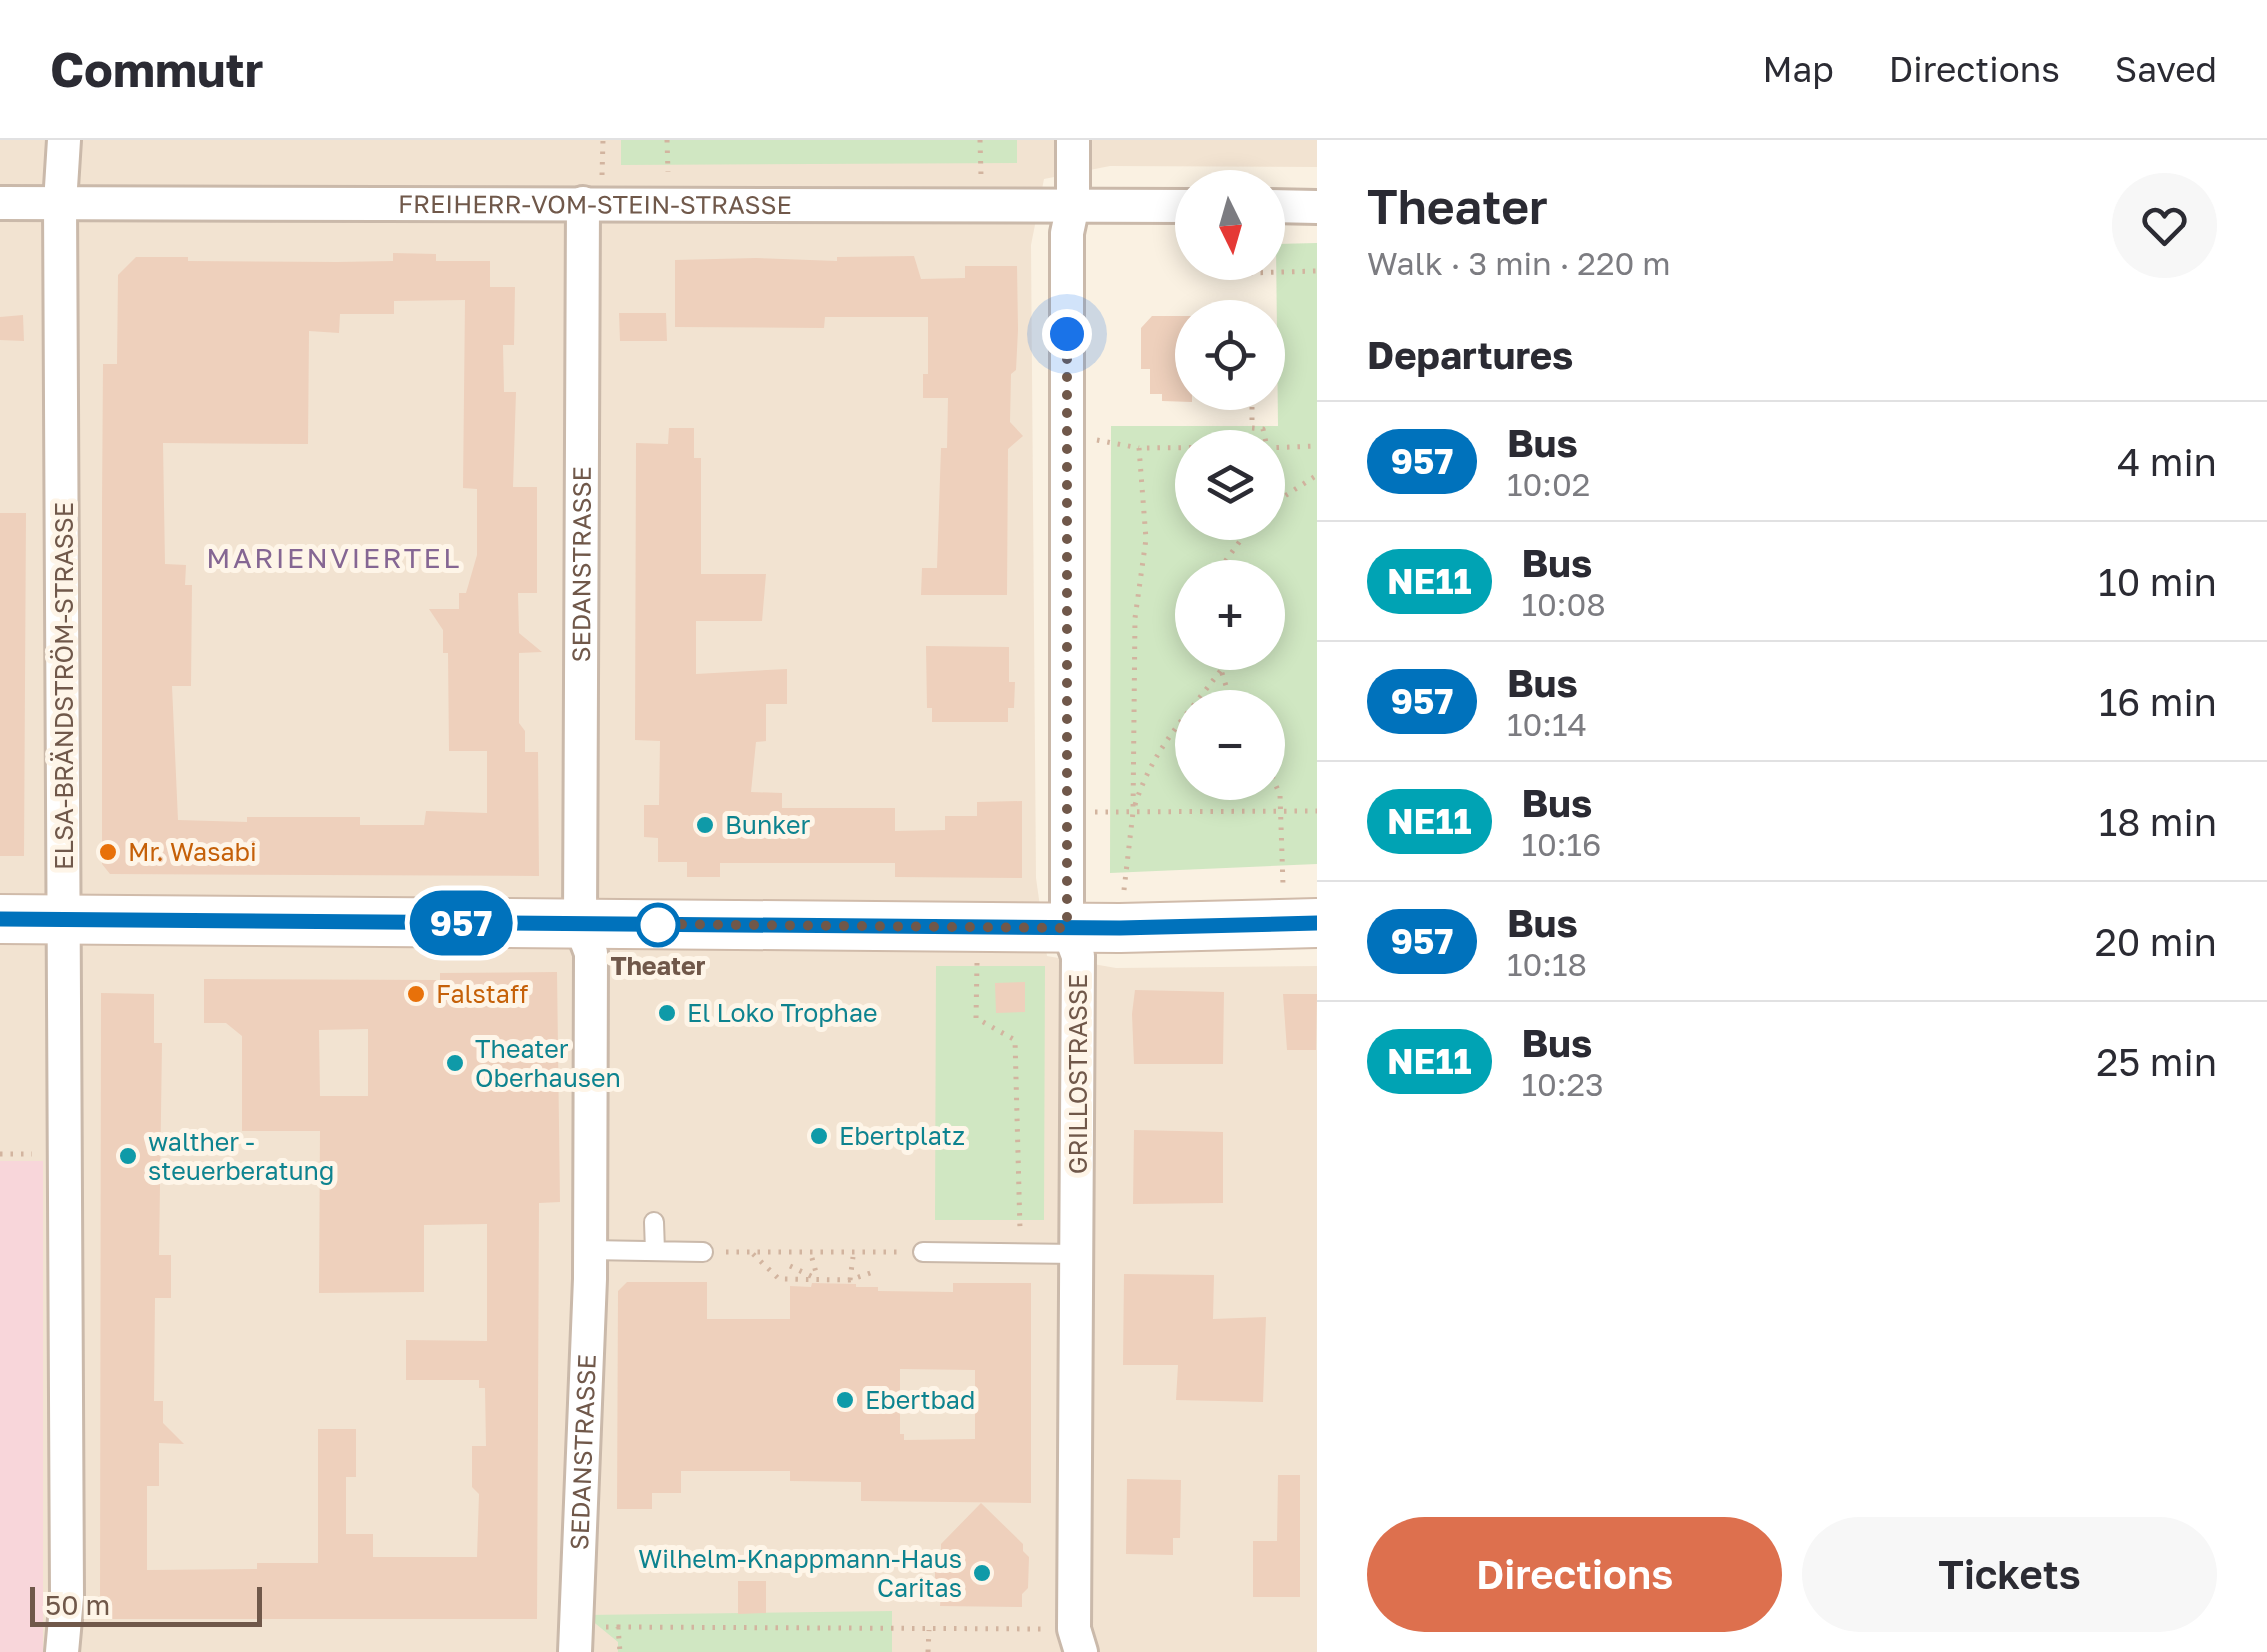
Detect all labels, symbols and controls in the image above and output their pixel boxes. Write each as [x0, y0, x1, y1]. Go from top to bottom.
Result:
text: Commutr [50, 40, 263, 98]
text: Map [1762, 48, 1834, 90]
text: Directions [1889, 48, 2060, 90]
text: Saved [2115, 48, 2217, 90]
north arrow [1175, 170, 1285, 280]
map controls [1175, 170, 1285, 800]
button: heart [2112, 173, 2217, 278]
text: Theater [1367, 177, 1548, 235]
street label: FREIHERR-VOM-STEIN-STRASSE [398, 188, 792, 220]
text: Walk · 3 min · 220 m [1367, 244, 1671, 282]
button: locate [1175, 300, 1285, 410]
your location [1042, 309, 1092, 359]
text: Departures [1367, 332, 1573, 377]
text: Bus [1507, 420, 1578, 465]
button: layers [1175, 430, 1285, 540]
text: 4 min [2117, 439, 2217, 484]
text: 957 [1391, 440, 1453, 482]
text: 10:02 [1507, 465, 1590, 503]
street label: SEDANSTRASSE [565, 466, 597, 662]
street label: ELSA-BRÄNDSTRÖM-STRASSE [48, 502, 79, 870]
text: Bus [1522, 540, 1592, 585]
district label: MARIENVIERTEL [206, 541, 462, 574]
text: 10 min [2098, 559, 2217, 604]
button: + [1175, 560, 1285, 670]
text: NE11 [1387, 560, 1472, 602]
text: 10:08 [1522, 585, 1606, 623]
text: Bus [1507, 660, 1578, 705]
text: 16 min [2099, 679, 2217, 724]
text: 957 [1391, 680, 1453, 722]
button: − [1175, 690, 1285, 800]
text: 10:14 [1507, 705, 1587, 743]
text: Bus [1522, 780, 1592, 825]
text: 18 min [2099, 799, 2217, 844]
text: NE11 [1387, 800, 1472, 842]
place label: Bunker [725, 809, 810, 840]
marker: Bunker [694, 814, 716, 836]
text: 10:16 [1522, 825, 1601, 863]
place label: Mr. Wasabi [128, 836, 257, 867]
marker: Mr. Wasabi [97, 841, 119, 863]
line badge: 957 [404, 890, 518, 956]
text: Bus [1507, 900, 1578, 945]
text: 957 [430, 902, 492, 944]
marker: Theater [637, 904, 679, 946]
text: 20 min [2095, 919, 2217, 964]
text: 957 [1391, 920, 1453, 962]
text: 10:18 [1507, 945, 1587, 983]
place label: Theater [610, 950, 706, 981]
street label: GRILLOSTRASSE [1062, 974, 1093, 1174]
place label: Falstaff [436, 978, 528, 1009]
marker: Falstaff [405, 983, 427, 1005]
place label: El Loko Trophae [687, 997, 878, 1028]
marker: El Loko Trophae [656, 1002, 678, 1024]
text: Bus [1522, 1020, 1592, 1065]
place label: Theater Oberhausen [475, 1033, 621, 1093]
text: 25 min [2096, 1039, 2217, 1084]
text: NE11 [1387, 1040, 1472, 1082]
marker: Theater Oberhausen [444, 1052, 466, 1074]
text: 10:23 [1522, 1065, 1604, 1103]
place label: Ebertplatz [839, 1120, 965, 1151]
marker: Ebertplatz [808, 1125, 830, 1147]
place label: walther - steuerberatung [148, 1126, 334, 1186]
marker: walther - steuerberatung [117, 1145, 139, 1167]
street label: SEDANSTRASSE [563, 1354, 602, 1551]
place label: Ebertbad [865, 1384, 975, 1415]
marker: Ebertbad [834, 1389, 856, 1411]
button: Directions [1367, 1517, 1782, 1632]
button: Tickets [1802, 1517, 2217, 1632]
place label: Wilhelm-Knappmann-Haus Caritas [638, 1543, 962, 1603]
marker: Wilhelm-Knappmann-Haus Caritas [971, 1562, 993, 1584]
scale bar [30, 1582, 262, 1626]
text: 50 m [45, 1588, 110, 1621]

